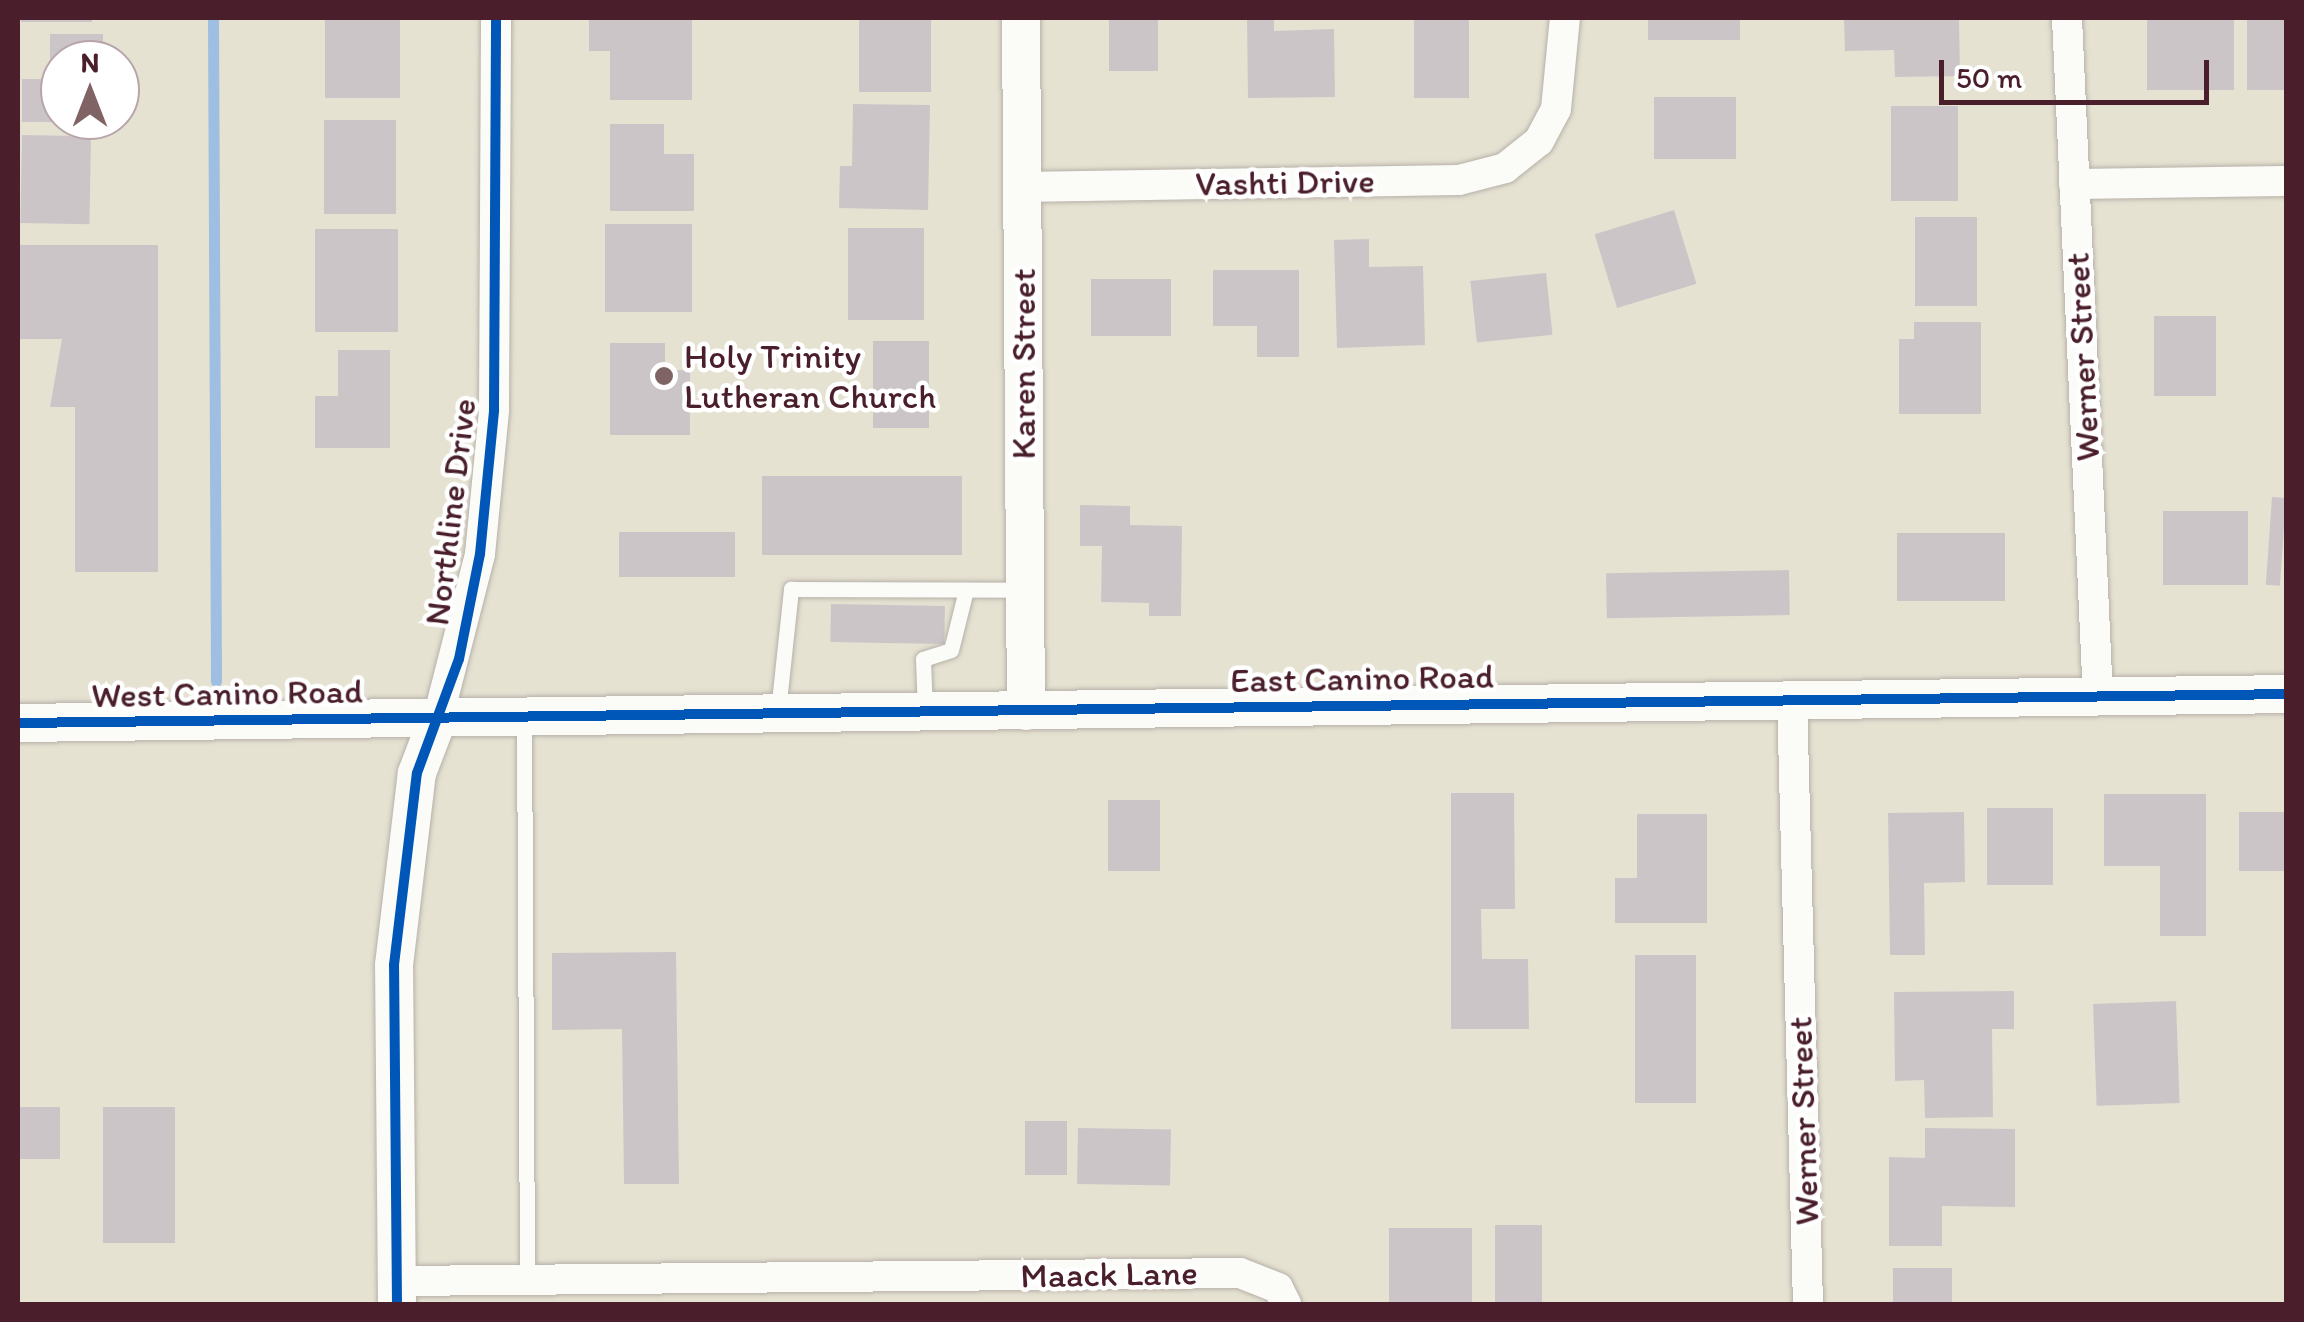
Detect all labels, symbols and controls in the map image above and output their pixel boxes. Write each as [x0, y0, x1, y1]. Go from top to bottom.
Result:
north arrow [40, 40, 140, 140]
scale bar [1944, 40, 2214, 102]
text: N [81, 45, 99, 79]
text: 50 m [1956, 59, 2022, 96]
street label: Vashti Drive [1195, 159, 1375, 205]
street label: Werner Street [2056, 252, 2108, 462]
street label: Karen Street [1002, 269, 1044, 459]
place label: Holy Trinity Lutheran Church [684, 335, 937, 417]
marker: Holy Trinity Lutheran Church [653, 365, 675, 387]
street label: Northline Drive [415, 396, 485, 628]
street label: East Canino Road [1230, 655, 1494, 701]
street label: West Canino Road [91, 670, 363, 716]
street label: Werner Street [1778, 1016, 1828, 1226]
street label: Maack Lane [1020, 1251, 1198, 1297]

